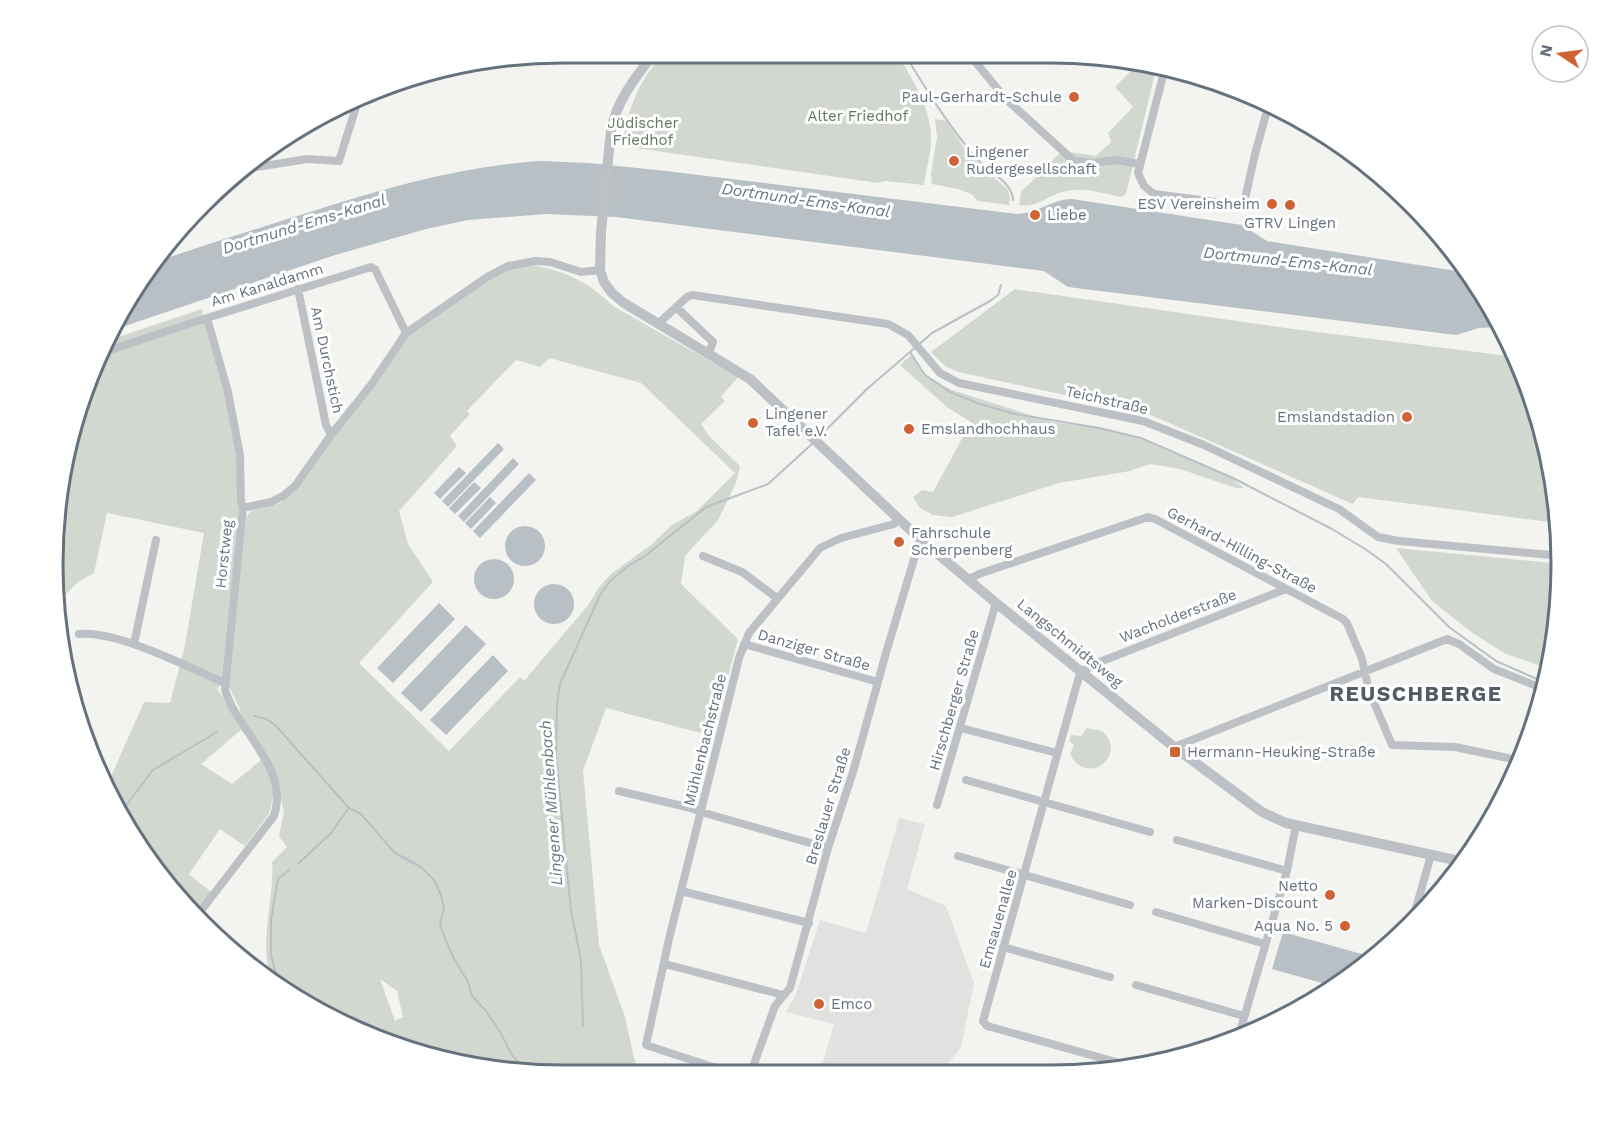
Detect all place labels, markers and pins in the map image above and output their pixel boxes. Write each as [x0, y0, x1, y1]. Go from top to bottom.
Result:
place label: Paul-Gerhardt-Schule [902, 88, 1062, 106]
marker: Paul-Gerhardt-Schule [1067, 90, 1081, 104]
place label: Lingener Rudergesellschaft [966, 143, 1097, 178]
marker: Lingener Rudergesellschaft [947, 154, 961, 168]
place label: ESV Vereinsheim [1138, 195, 1260, 213]
marker: ESV Vereinsheim [1265, 197, 1279, 211]
marker: GTRV Lingen [1283, 198, 1297, 212]
place label: Liebe [1047, 206, 1087, 224]
marker: Liebe [1028, 208, 1042, 222]
place label: GTRV Lingen [1244, 214, 1336, 232]
place label: Lingener Tafel e.V. [765, 405, 828, 440]
place label: Emslandstadion [1277, 408, 1395, 426]
marker: Emslandstadion [1400, 410, 1414, 424]
marker: Lingener Tafel e.V. [746, 416, 760, 430]
place label: Emslandhochhaus [921, 420, 1056, 438]
marker: Emslandhochhaus [902, 422, 916, 436]
place label: Fahrschule Scherpenberg [911, 524, 1012, 559]
marker: Fahrschule Scherpenberg [892, 535, 906, 549]
place label: Hermann-Heuking-Straße [1187, 743, 1376, 761]
marker: Hermann-Heuking-Straße [1168, 745, 1182, 759]
place label: Netto Marken-Discount [1192, 877, 1319, 912]
marker: Netto Marken-Discount [1323, 888, 1337, 902]
place label: Aqua No. 5 [1254, 917, 1333, 935]
marker: Aqua No. 5 [1338, 919, 1352, 933]
place label: Emco [831, 995, 872, 1013]
marker: Emco [812, 997, 826, 1011]

